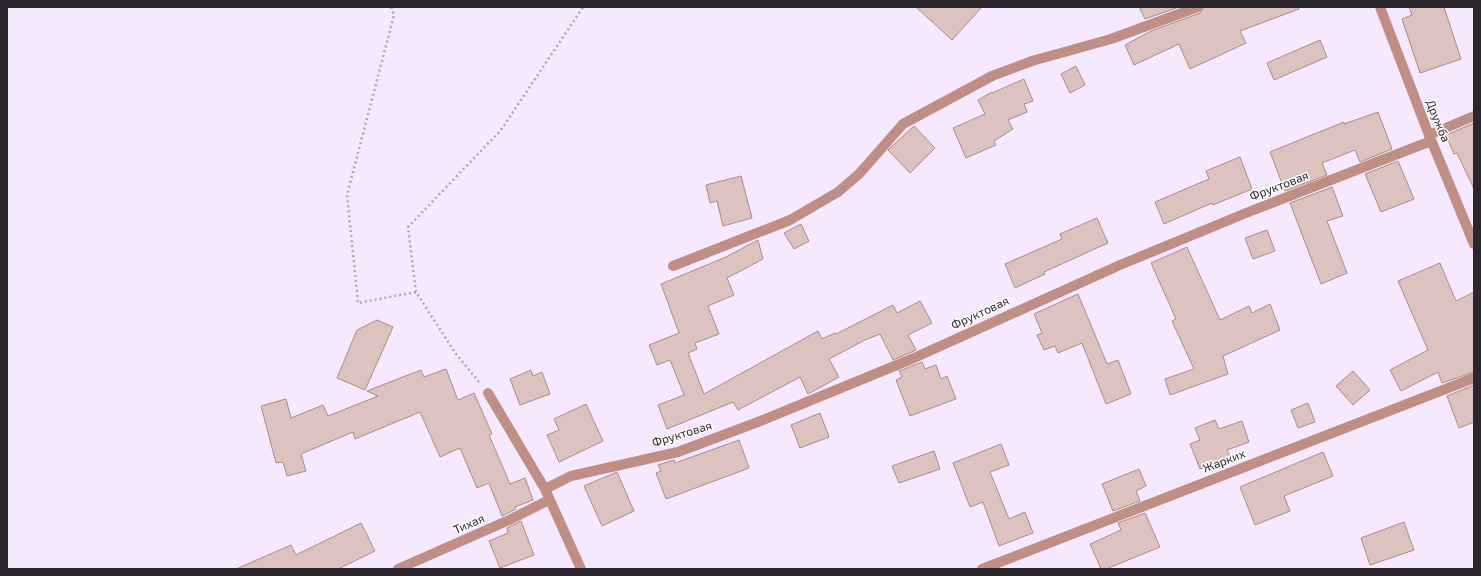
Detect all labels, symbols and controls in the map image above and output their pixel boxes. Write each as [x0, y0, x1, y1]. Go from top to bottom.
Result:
street label: Дружба [1423, 97, 1454, 144]
street label: Фруктовая [1247, 167, 1310, 204]
street label: Фруктовая [949, 293, 1011, 332]
street label: Фруктовая [650, 417, 714, 450]
street label: Жарких [1200, 445, 1247, 475]
street label: Тихая [451, 510, 486, 536]

